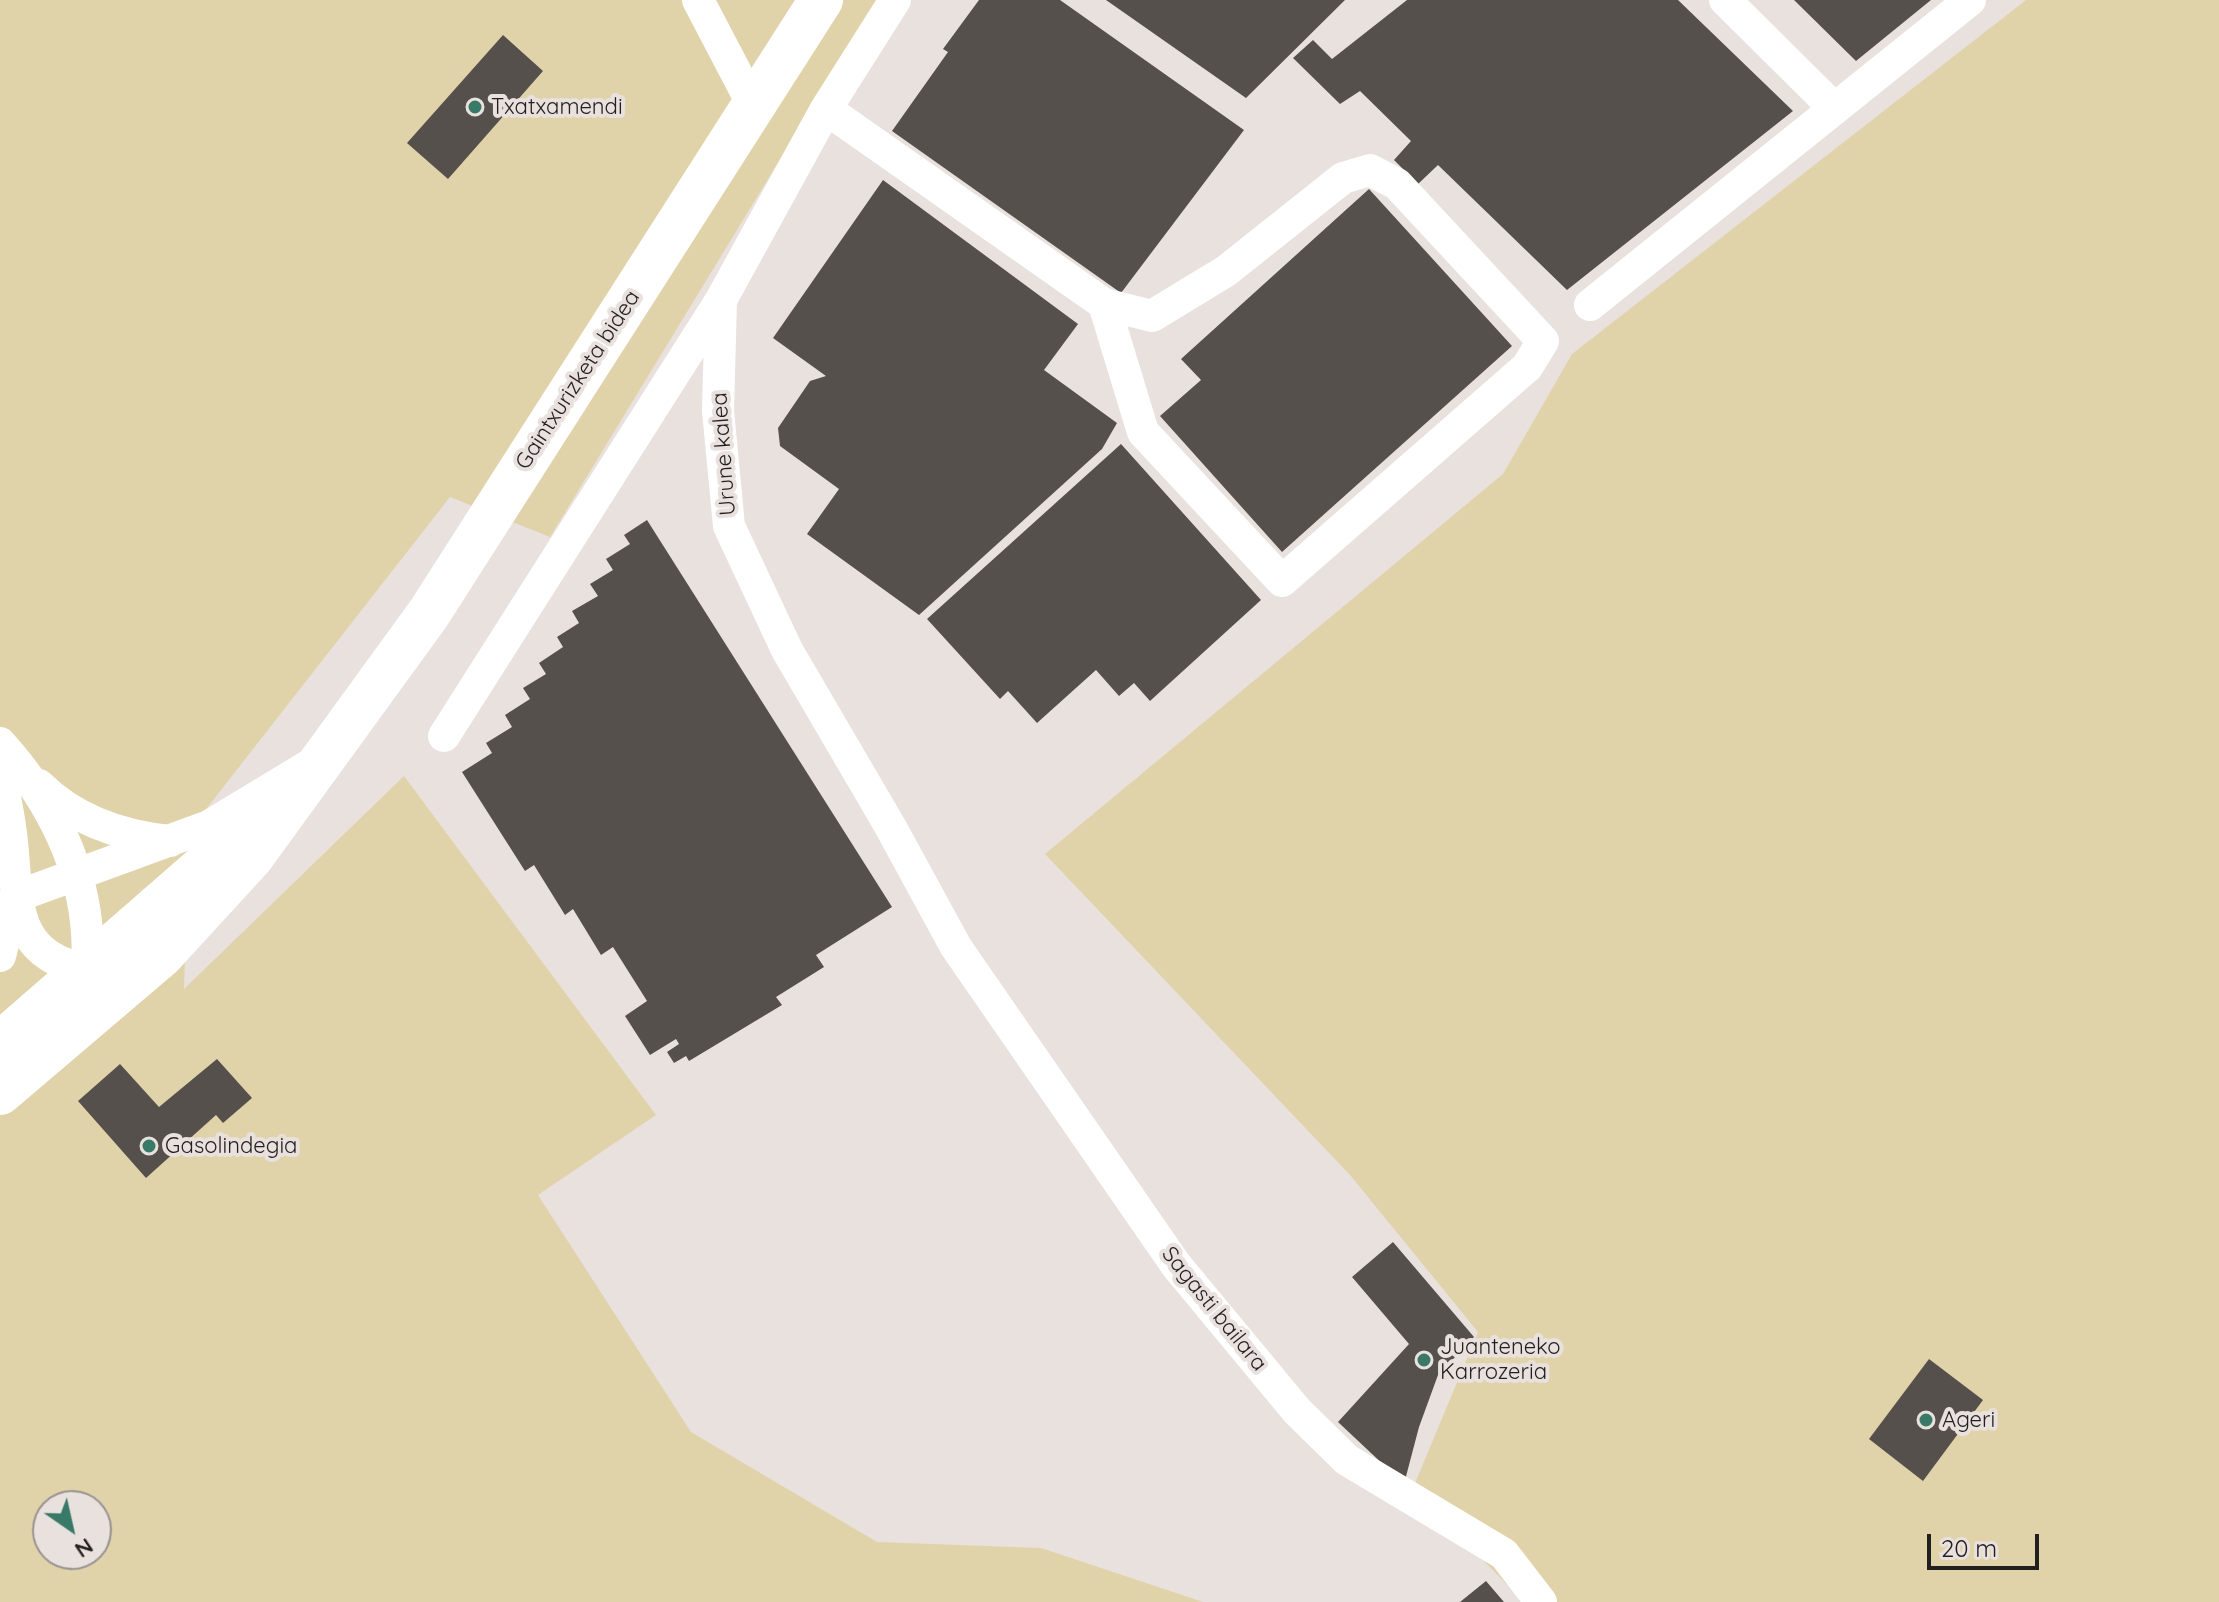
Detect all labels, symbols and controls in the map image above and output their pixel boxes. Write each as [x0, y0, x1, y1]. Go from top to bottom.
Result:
place label: Txatxamendi [491, 94, 623, 120]
marker: Txatxamendi [466, 98, 484, 116]
street label: Gaintxurizketa bidea [510, 285, 646, 475]
street label: Urune kalea [707, 391, 741, 517]
place label: Gasolindegia [165, 1133, 297, 1159]
marker: Gasolindegia [140, 1137, 158, 1155]
street label: Sagasti bailara [1156, 1241, 1272, 1377]
place label: Juanteneko Karrozeria [1440, 1334, 1561, 1386]
marker: Juanteneko Karrozeria [1415, 1351, 1433, 1369]
place label: Ageri [1942, 1407, 1995, 1433]
marker: Ageri [1917, 1411, 1935, 1429]
north arrow [32, 1490, 112, 1570]
scale bar [1931, 1518, 2043, 1568]
text: N [70, 1532, 99, 1564]
text: 20 m [1941, 1533, 1997, 1563]

